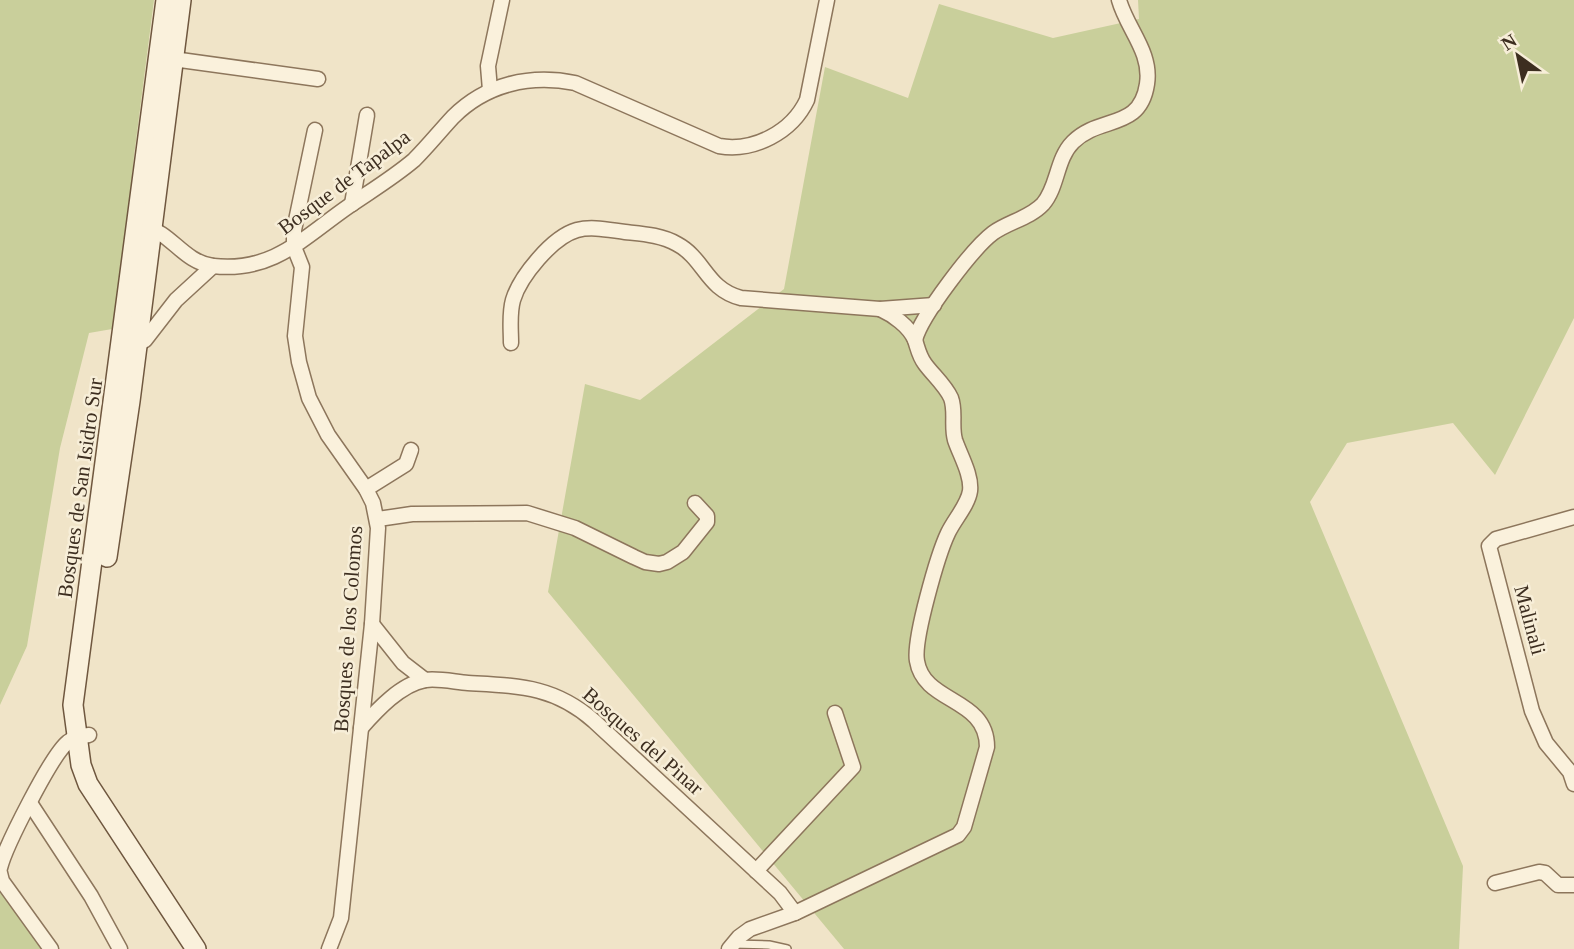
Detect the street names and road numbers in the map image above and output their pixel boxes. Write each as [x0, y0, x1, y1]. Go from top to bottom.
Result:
street label: Bosque de Tapalpa [273, 124, 415, 239]
street label: Bosques de San Isidro Sur [53, 377, 107, 599]
street label: Bosques de los Colomos [329, 525, 367, 733]
street label: Malinali [1509, 583, 1551, 658]
street label: Bosques del Pinar [578, 682, 708, 800]

